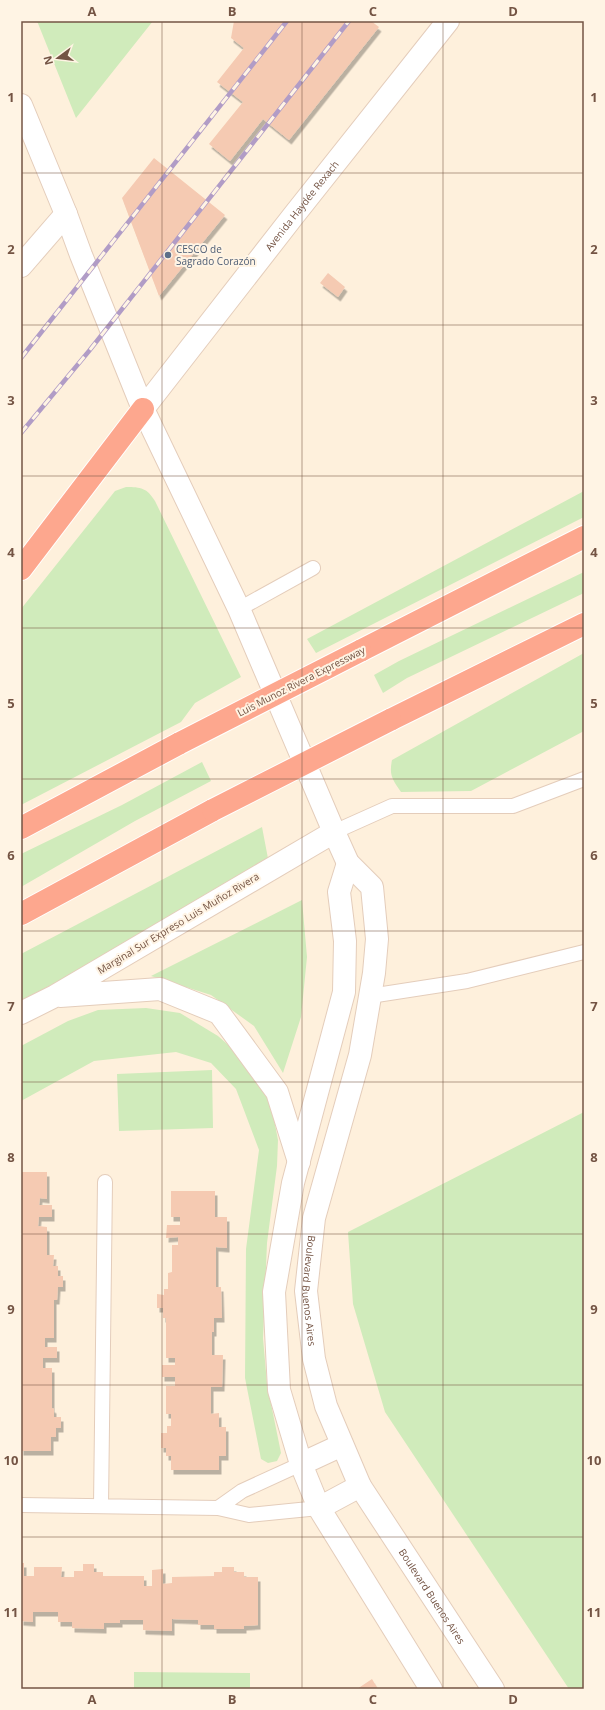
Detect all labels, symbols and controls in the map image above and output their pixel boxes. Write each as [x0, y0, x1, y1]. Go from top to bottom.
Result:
text: A [88, 2, 97, 20]
text: B [228, 2, 237, 20]
text: C [369, 2, 377, 20]
text: D [508, 2, 518, 20]
north arrow [38, 38, 78, 78]
text: N [39, 54, 56, 67]
text: 1 [7, 88, 15, 106]
text: 1 [590, 88, 598, 106]
street label: Avenida Haydée Rexach [262, 158, 342, 254]
text: 2 [7, 240, 15, 258]
text: 2 [590, 240, 598, 258]
place label: CESCO de Sagrado Corazón [176, 242, 256, 268]
marker: CESCO de Sagrado Corazón [163, 250, 173, 260]
text: 3 [7, 391, 15, 409]
text: 3 [590, 391, 598, 409]
text: 4 [7, 543, 15, 561]
text: 4 [590, 543, 598, 561]
street label: Luis Munoz Rivera Expressway [235, 642, 368, 719]
text: 5 [7, 694, 15, 712]
text: 5 [590, 694, 598, 712]
text: 6 [7, 846, 15, 864]
text: 6 [590, 846, 598, 864]
street label: Marginal Sur Expreso Luis Muñoz Rivera [94, 869, 262, 977]
text: 7 [7, 997, 15, 1015]
text: 7 [590, 997, 598, 1015]
text: 8 [7, 1148, 15, 1166]
text: 8 [590, 1148, 598, 1166]
street label: Boulevard Buenos Aires [299, 1235, 319, 1347]
text: 9 [7, 1300, 15, 1318]
text: 9 [590, 1300, 598, 1318]
text: 10 [4, 1451, 18, 1469]
text: 10 [587, 1451, 601, 1469]
street label: Boulevard Buenos Aires [396, 1546, 469, 1647]
text: 11 [4, 1603, 18, 1621]
text: 11 [587, 1603, 601, 1621]
text: A [88, 1690, 97, 1708]
text: B [228, 1690, 237, 1708]
text: C [369, 1690, 377, 1708]
text: D [508, 1690, 518, 1708]

